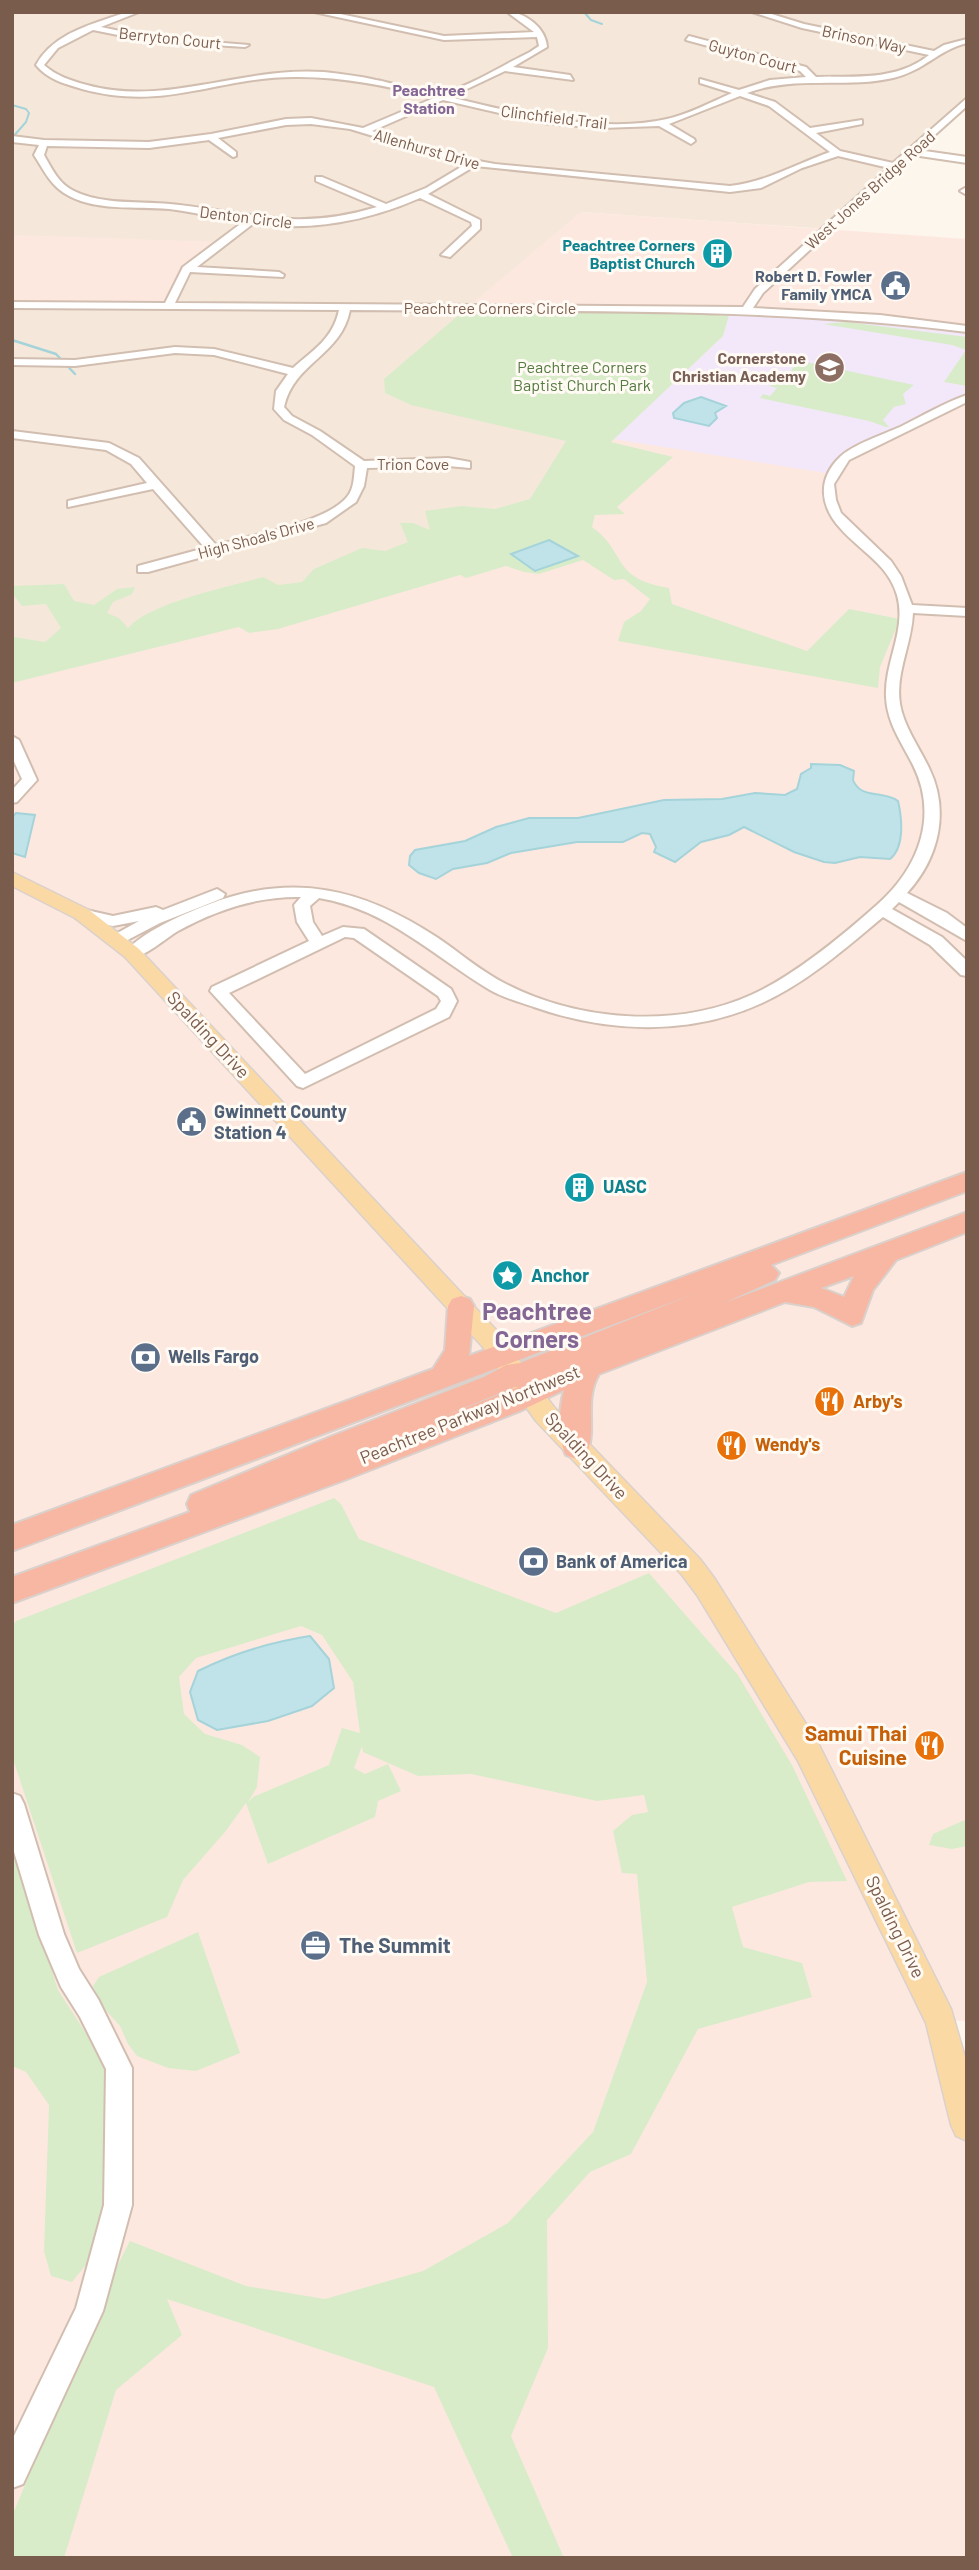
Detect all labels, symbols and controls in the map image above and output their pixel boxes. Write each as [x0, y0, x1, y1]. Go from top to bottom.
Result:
street label: Brinson Way [820, 20, 909, 57]
street label: Berryton Court [118, 23, 222, 52]
street label: Guyton Court [707, 35, 799, 76]
district label: Peachtree Station [392, 80, 466, 117]
street label: Clinchfield Trail [500, 101, 608, 132]
street label: Allenhurst Drive [372, 124, 482, 173]
street label: West Jones Bridge Road [801, 126, 939, 253]
street label: Denton Circle [199, 201, 293, 232]
place label: Peachtree Corners Baptist Church [563, 235, 695, 272]
building icon: Peachtree Corners Baptist Church [701, 237, 735, 271]
place label: Robert D. Fowler Family YMCA [755, 266, 872, 303]
public building icon: Robert D. Fowler Family YMCA [878, 268, 912, 302]
street label: Peachtree Corners Circle [404, 298, 576, 317]
place label: Cornerstone Christian Academy [672, 348, 806, 385]
school or university icon: Cornerstone Christian Academy [812, 350, 846, 384]
park label: Peachtree Corners Baptist Church Park [513, 357, 651, 394]
street label: Trion Cove [377, 454, 449, 473]
street label: High Shoals Drive [196, 513, 316, 562]
street label: Spalding Drive [163, 986, 255, 1083]
place label: Gwinnett County Station 4 [214, 1100, 347, 1143]
public building icon: Gwinnett County Station 4 [174, 1105, 208, 1139]
building icon: UASC [563, 1170, 597, 1204]
place label: UASC [603, 1175, 647, 1197]
place icon: Anchor [491, 1259, 525, 1293]
place label: Anchor [531, 1264, 589, 1286]
district label: Peachtree Corners [482, 1296, 592, 1353]
bank icon: Wells Fargo [128, 1340, 162, 1374]
place label: Wells Fargo [168, 1345, 259, 1367]
street label: Peachtree Parkway Northwest [356, 1360, 583, 1468]
restaurant icon: Arby's [813, 1385, 847, 1419]
place label: Arby's [853, 1390, 902, 1412]
street label: Spalding Drive [541, 1407, 633, 1504]
restaurant icon: Wendy's [715, 1428, 749, 1462]
place label: Wendy's [755, 1433, 820, 1455]
bank icon: Bank of America [516, 1545, 550, 1579]
place label: Bank of America [556, 1550, 688, 1572]
place label: Samui Thai Cuisine [805, 1720, 907, 1769]
restaurant icon: Samui Thai Cuisine [913, 1729, 947, 1763]
street label: Spalding Drive [862, 1872, 930, 1981]
office icon: The Summit [299, 1929, 333, 1963]
place label: The Summit [339, 1932, 451, 1957]

